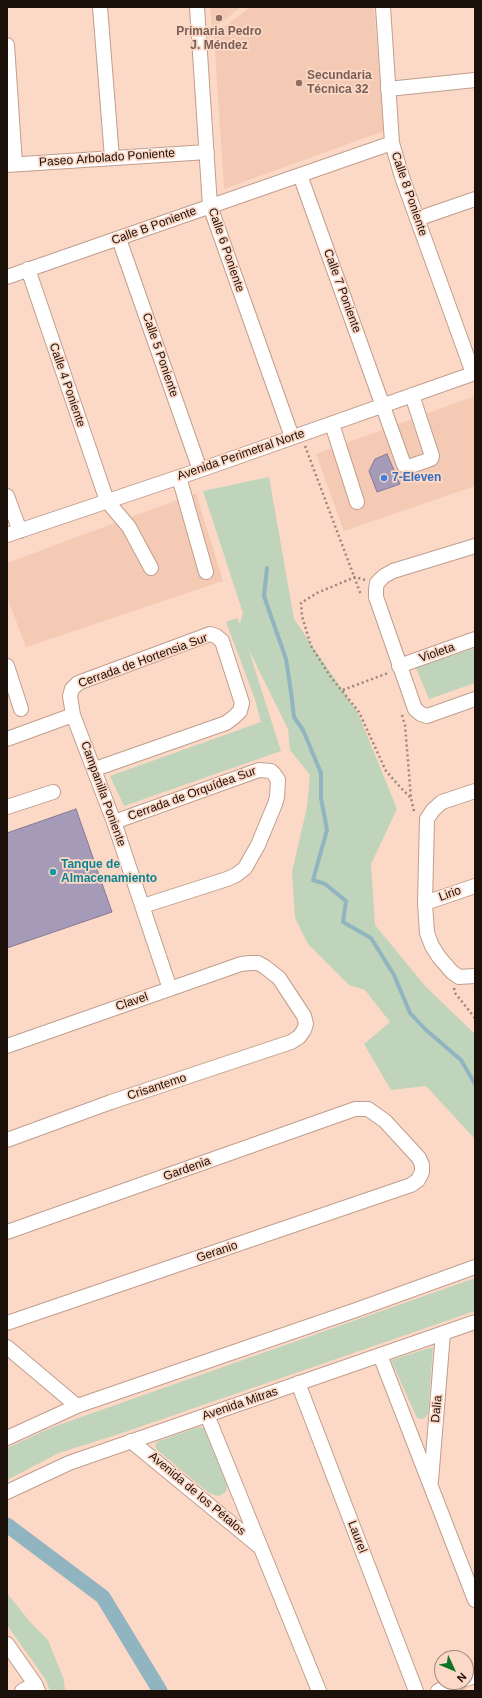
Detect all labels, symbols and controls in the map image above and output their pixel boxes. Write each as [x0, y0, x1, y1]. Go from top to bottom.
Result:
marker: Primaria Pedro J. Méndez [214, 13, 224, 23]
place label: Primaria Pedro J. Méndez [176, 25, 262, 53]
place label: Secundaria Técnica 32 [307, 69, 372, 97]
marker: Secundaria Técnica 32 [294, 78, 304, 88]
street label: Paseo Arbolado Poniente [39, 146, 175, 170]
street label: Calle 8 Poniente [388, 150, 430, 238]
street label: Calle B Poniente [110, 204, 198, 248]
street label: Calle 6 Poniente [205, 206, 247, 294]
street label: Calle 7 Poniente [320, 247, 364, 335]
street label: Calle 5 Poniente [139, 311, 181, 399]
street label: Calle 4 Poniente [46, 341, 88, 429]
street label: Avenida Perimetral Norte [175, 426, 307, 484]
place label: 7-Eleven [392, 471, 441, 485]
marker: 7-Eleven [379, 473, 389, 483]
street label: Cerrada de Hortensia Sur [76, 631, 210, 691]
street label: Violeta [417, 640, 457, 666]
street label: Campanilla Poniente [77, 740, 129, 848]
street label: Cerrada de Orquídea Sur [126, 764, 258, 824]
place label: Tanque de Almacenamiento [61, 858, 157, 886]
marker: Tanque de Almacenamiento [48, 867, 58, 877]
street label: Lirio [437, 883, 463, 905]
street label: Clavel [114, 990, 150, 1014]
street label: Crisantemo [126, 1071, 188, 1103]
street label: Gardenia [161, 1154, 213, 1184]
street label: Geranio [194, 1238, 240, 1266]
street label: Avenida Mitras [200, 1384, 280, 1424]
street label: Dalia [429, 1395, 445, 1423]
street label: Avenida de los Pétalos [146, 1449, 248, 1539]
street label: Laurel [344, 1519, 370, 1555]
north arrow [434, 1650, 474, 1690]
text: N [455, 1671, 469, 1685]

